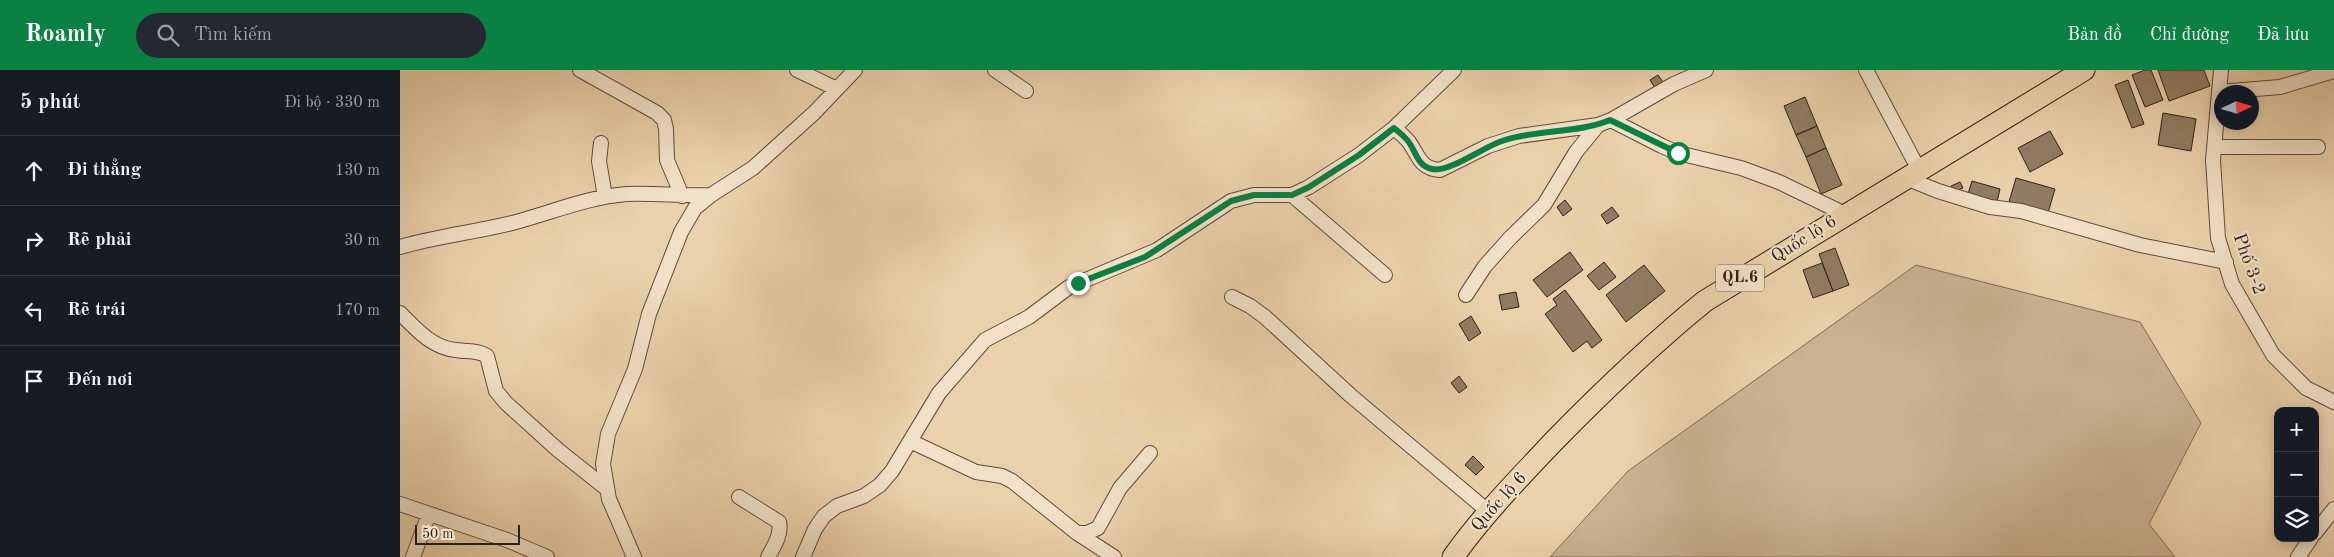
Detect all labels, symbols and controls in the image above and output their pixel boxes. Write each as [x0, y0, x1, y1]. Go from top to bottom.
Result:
search box [136, 13, 486, 58]
icon: search [154, 21, 182, 49]
text: Roamly [25, 23, 106, 47]
text: Tìm kiếm [194, 26, 272, 45]
text: Bản đồ [2068, 26, 2122, 44]
text: Chỉ đường [2150, 26, 2229, 44]
text: Đã lưu [2257, 26, 2309, 44]
north arrow [2214, 85, 2259, 130]
text: 5 phút [20, 92, 80, 113]
text: Đi bộ · 330 m [284, 95, 380, 111]
route start [1667, 142, 1690, 165]
icon: ahead [20, 157, 48, 185]
text: Đi thẳng [67, 161, 141, 180]
text: 130 m [335, 163, 380, 179]
street label: Quốc lộ 6 [1768, 211, 1840, 266]
icon: right [20, 227, 48, 255]
text: Rẽ phải [67, 231, 131, 250]
street label: Phố 3-2 [2230, 231, 2269, 297]
text: 30 m [344, 233, 380, 249]
road number: QL.6 [1716, 264, 1764, 292]
route end [1067, 272, 1090, 295]
icon: left [20, 297, 48, 325]
text: Rẽ trái [67, 301, 126, 320]
text: 170 m [335, 303, 380, 319]
icon: arrive [20, 367, 48, 395]
text: Đến nơi [67, 371, 133, 390]
map controls [2274, 407, 2319, 542]
button: + [2274, 407, 2319, 452]
button: − [2274, 452, 2319, 497]
street label: Quốc lộ 6 [1467, 468, 1530, 535]
button: layers [2274, 497, 2319, 542]
scale bar [415, 522, 520, 545]
text: 50 m [422, 527, 453, 541]

